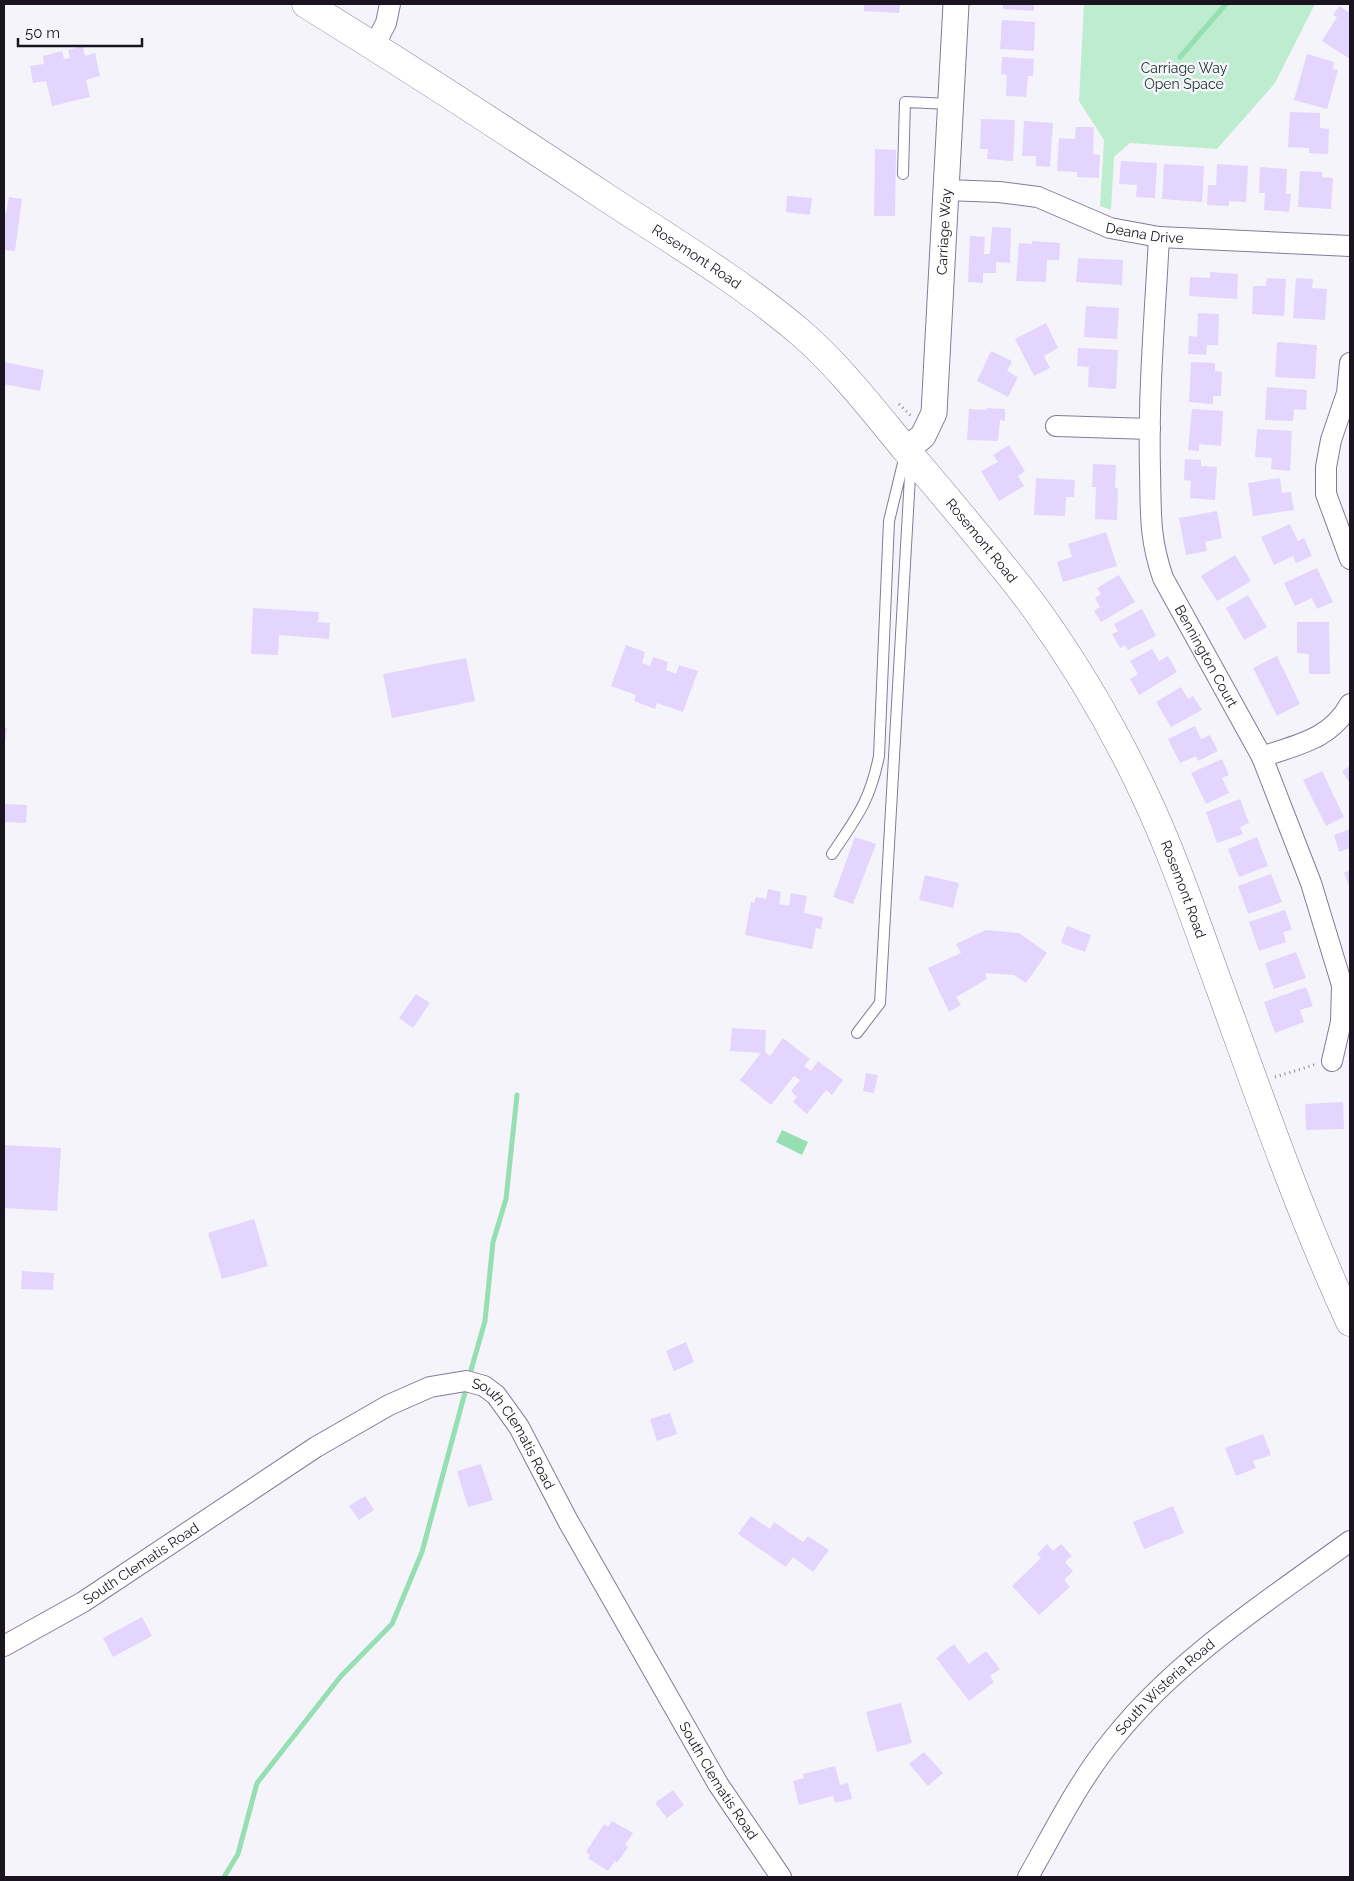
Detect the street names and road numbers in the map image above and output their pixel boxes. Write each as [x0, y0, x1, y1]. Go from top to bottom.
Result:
street label: Carriage Way [933, 188, 954, 275]
street label: Deana Drive [1105, 219, 1184, 246]
street label: Rosemont Road [649, 221, 744, 292]
street label: Rosemont Road [943, 495, 1021, 586]
street label: Bennington Court [1172, 602, 1241, 710]
street label: Rosemont Road [1158, 838, 1209, 940]
street label: South Clematis Road [470, 1375, 558, 1492]
street label: South Clematis Road [80, 1519, 202, 1608]
street label: South Wisteria Road [1112, 1636, 1218, 1738]
street label: South Clematis Road [676, 1719, 761, 1842]

